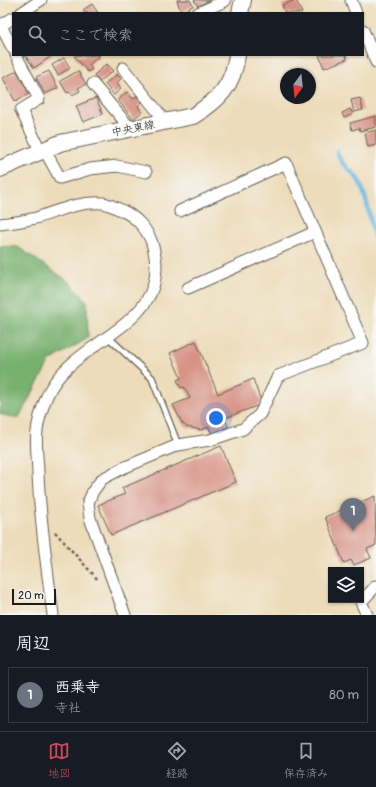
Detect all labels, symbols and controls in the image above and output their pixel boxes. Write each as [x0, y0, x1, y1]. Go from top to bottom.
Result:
search box [12, 12, 364, 56]
icon: search [26, 23, 48, 45]
text: ここで検索 [58, 26, 133, 45]
north arrow [280, 68, 316, 104]
street label: 中央東線 [110, 118, 156, 139]
your location [206, 408, 226, 428]
pin: 1 [340, 498, 366, 531]
map controls [328, 567, 364, 603]
button: layers [328, 567, 364, 603]
scale bar [12, 587, 56, 606]
text: 20 m [18, 589, 44, 602]
text: 周辺 [16, 633, 50, 654]
text: 西乗寺 [55, 678, 100, 697]
text: 1 [27, 687, 33, 703]
text: 80 m [329, 687, 359, 703]
text: 寺社 [55, 700, 81, 716]
tab: 地図 [48, 740, 70, 780]
tab: 経路 [166, 740, 188, 780]
tab: 保存済み [284, 740, 328, 780]

